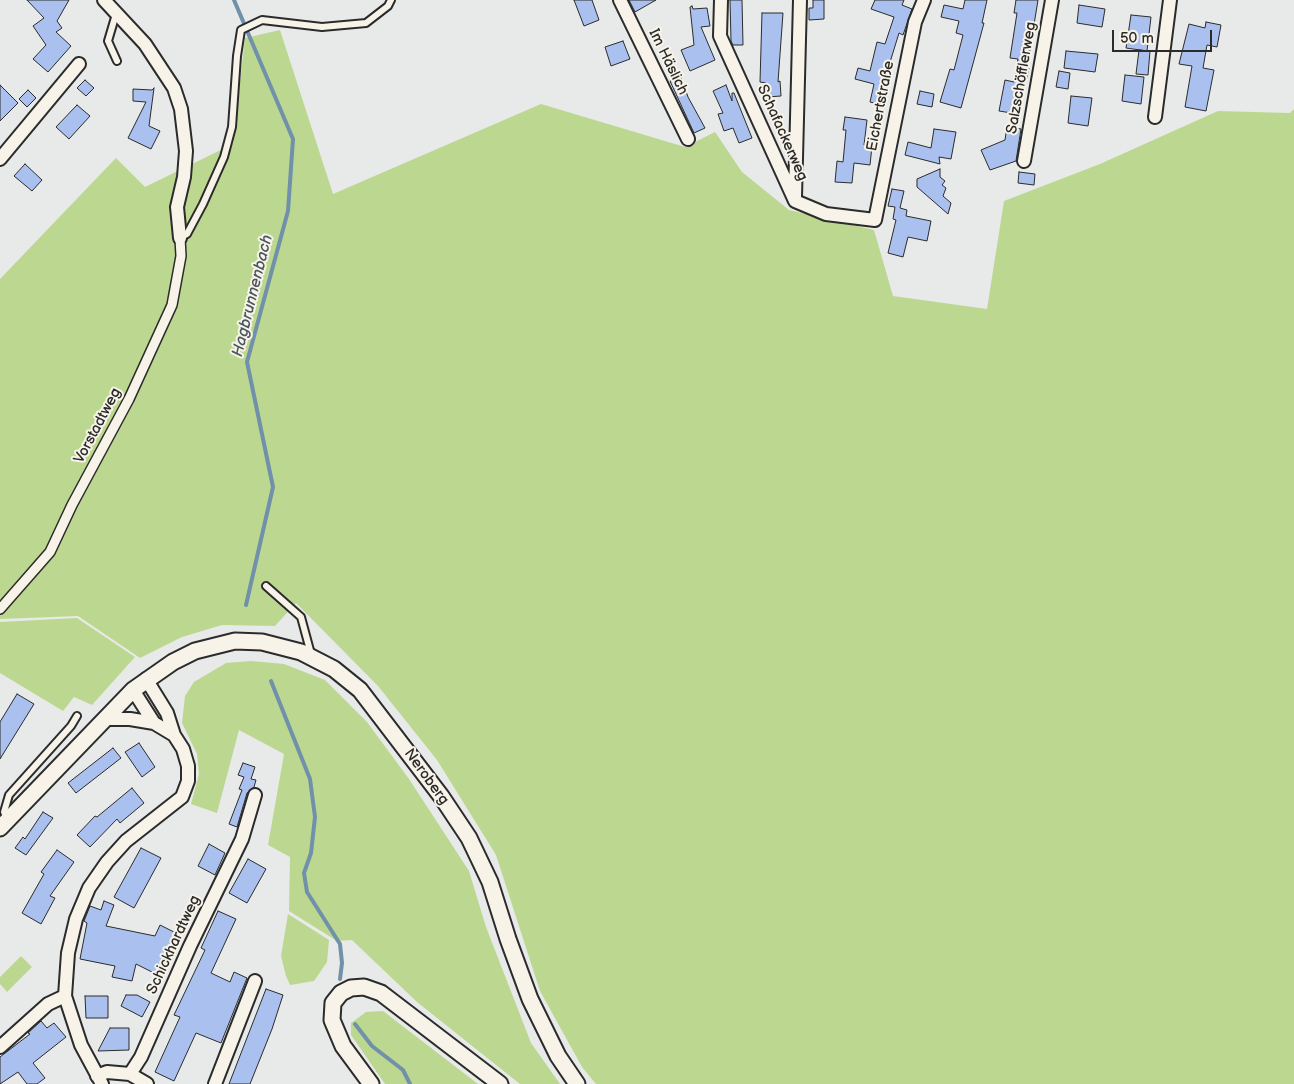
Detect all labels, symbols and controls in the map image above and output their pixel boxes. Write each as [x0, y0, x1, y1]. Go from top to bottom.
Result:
scale bar [1114, 20, 1214, 52]
street label: Salzschöfflerweg [1003, 21, 1041, 135]
street label: Im Häslich [644, 26, 692, 98]
text: 50 m [1120, 29, 1154, 48]
street label: Eichertstraße [863, 59, 899, 153]
street label: Schafackerweg [753, 82, 811, 184]
water label: Hagbrunnenbach [229, 233, 277, 359]
street label: Vorstadtweg [71, 385, 125, 467]
street label: Neroberg [400, 745, 452, 809]
street label: Schickhardtweg [143, 893, 205, 997]

